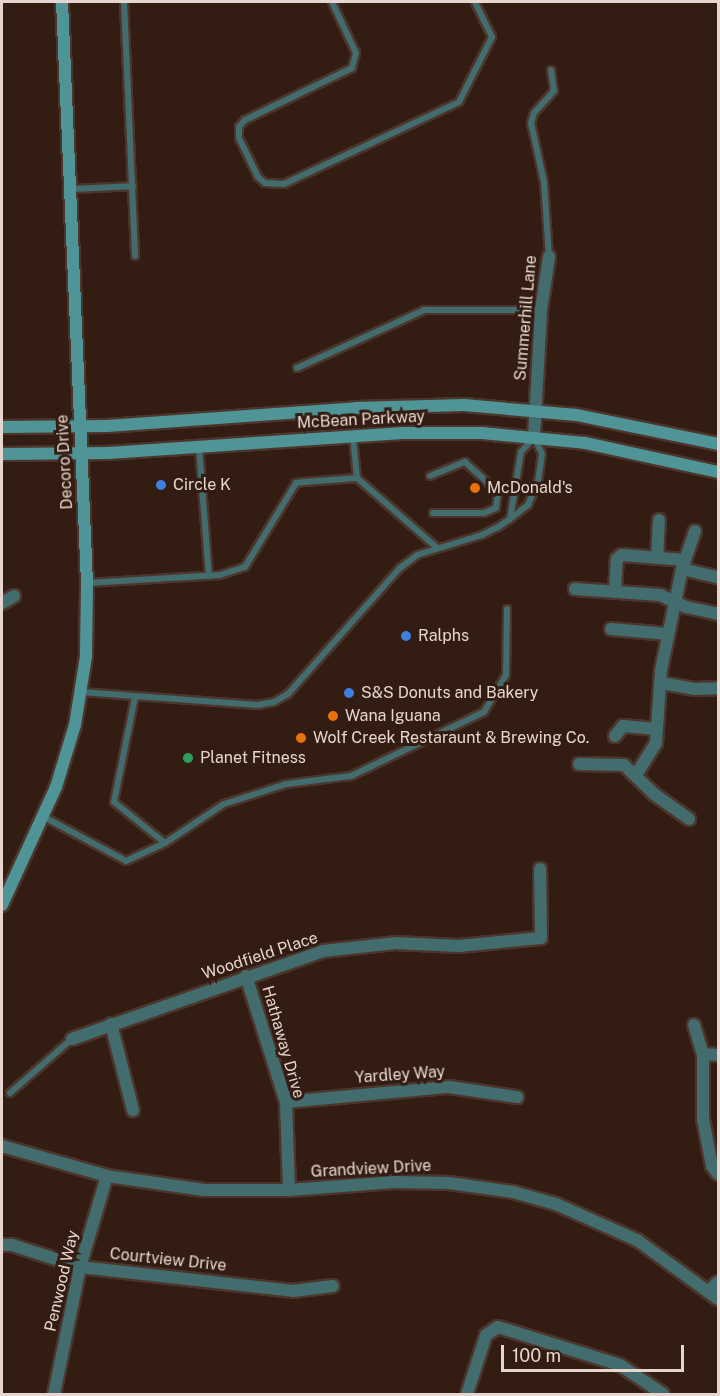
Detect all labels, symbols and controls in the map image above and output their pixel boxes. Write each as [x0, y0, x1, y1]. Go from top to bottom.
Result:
street label: Summerhill Lane [511, 254, 541, 382]
street label: McBean Parkway [297, 407, 425, 433]
street label: Decoro Drive [53, 414, 77, 510]
place label: Circle K [173, 475, 231, 495]
marker: Circle K [154, 478, 168, 492]
place label: McDonald's [487, 478, 573, 498]
marker: McDonald's [468, 481, 482, 495]
place label: Ralphs [418, 626, 469, 646]
marker: Ralphs [399, 629, 413, 643]
place label: S&S Donuts and Bakery [361, 683, 538, 703]
marker: S&S Donuts and Bakery [342, 686, 356, 700]
place label: Wana Iguana [345, 706, 441, 726]
marker: Wana Iguana [326, 709, 340, 723]
place label: Wolf Creek Restaraunt & Brewing Co. [313, 728, 589, 748]
marker: Wolf Creek Restaraunt & Brewing Co. [294, 731, 308, 745]
place label: Planet Fitness [200, 748, 306, 768]
marker: Planet Fitness [181, 751, 195, 765]
street label: Woodfield Place [200, 928, 320, 984]
street label: Hathaway Drive [258, 983, 308, 1101]
street label: Yardley Way [354, 1062, 446, 1088]
street label: Grandview Drive [310, 1156, 432, 1182]
street label: Penwood Way [41, 1228, 83, 1334]
street label: Courtview Drive [109, 1244, 227, 1276]
scale bar [504, 1333, 687, 1371]
text: 100 m [512, 1345, 561, 1366]

